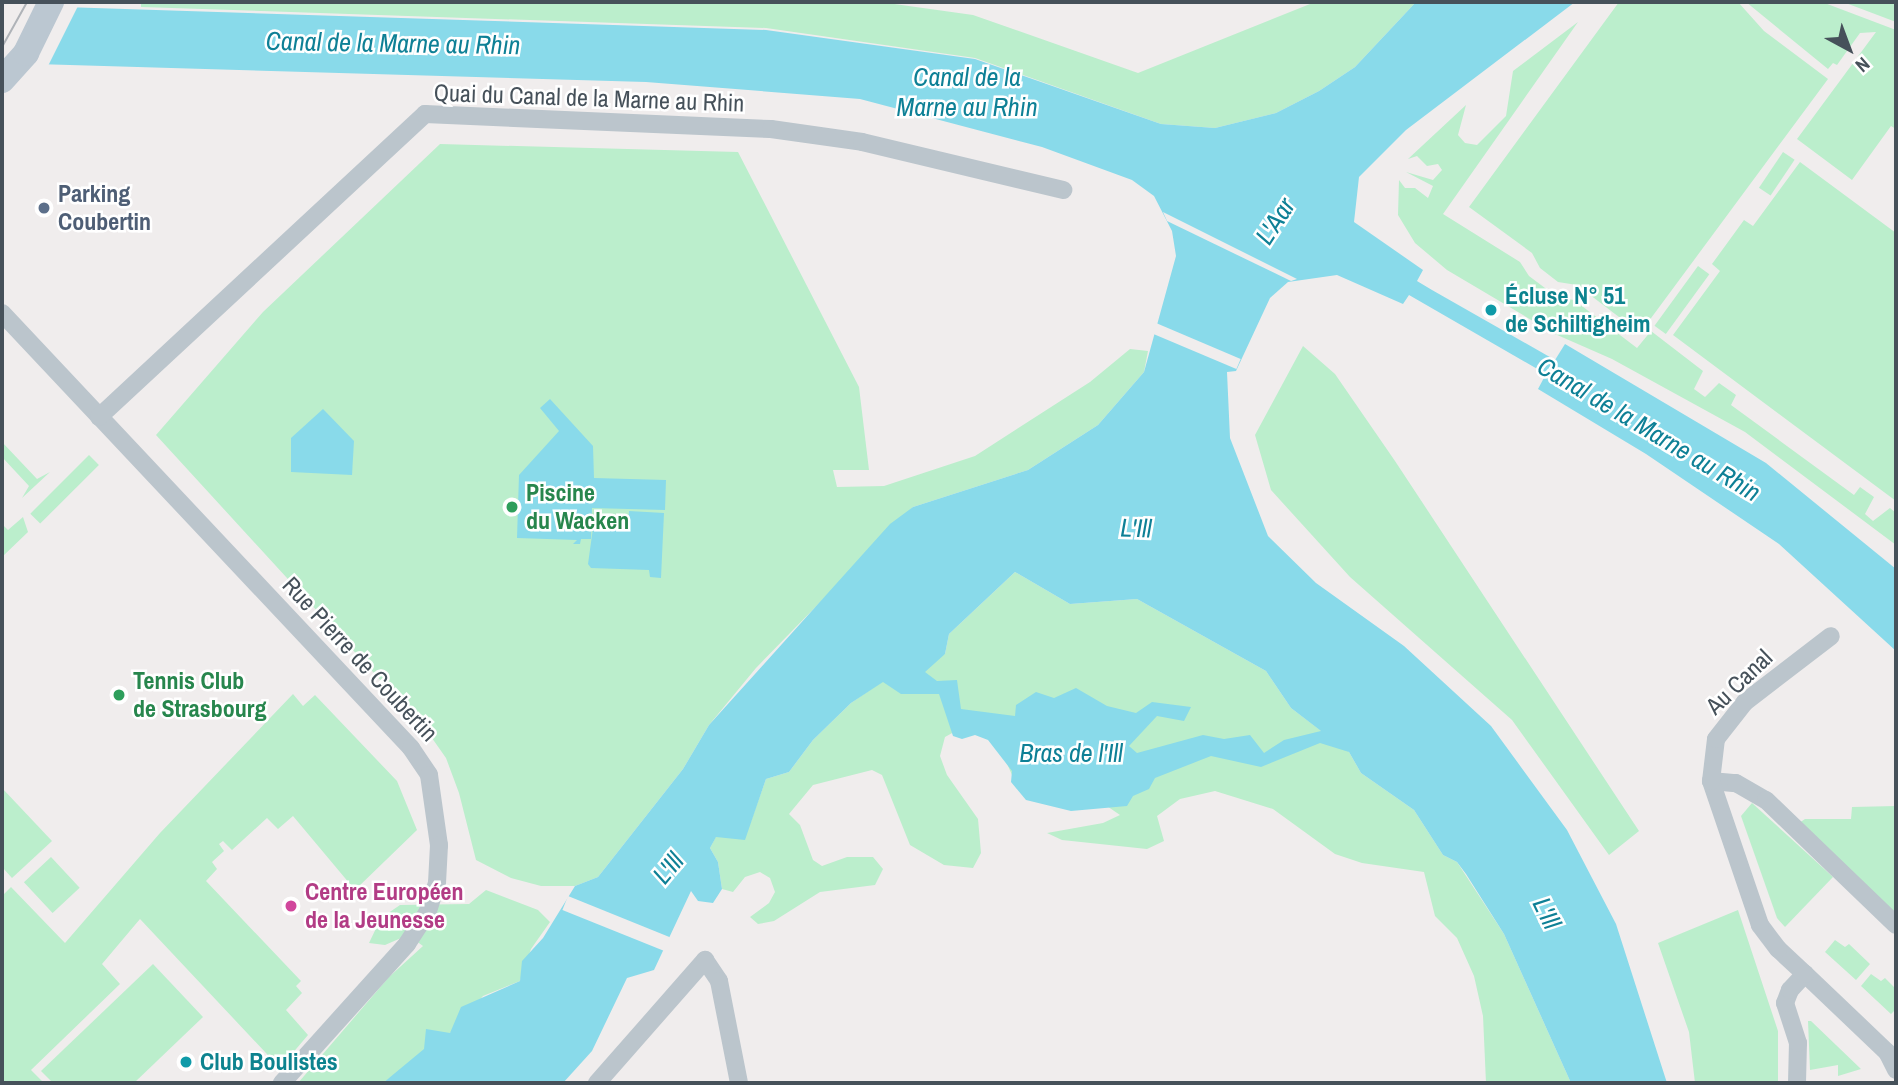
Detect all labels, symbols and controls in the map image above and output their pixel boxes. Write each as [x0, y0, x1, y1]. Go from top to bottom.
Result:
north arrow [1814, 14, 1884, 84]
water label: Canal de la Marne au Rhin [265, 25, 521, 61]
text: N [1850, 51, 1876, 78]
water label: Canal de la Marne au Rhin [896, 61, 1038, 122]
street label: Quai du Canal de la Marne au Rhin [433, 78, 745, 118]
place label: Parking Coubertin [58, 180, 151, 236]
water label: L'Aar [1249, 192, 1301, 250]
marker: Parking Coubertin [36, 200, 52, 216]
place label: Écluse N° 51 de Schiltigheim [1505, 282, 1650, 338]
marker: Écluse N° 51 de Schiltigheim [1483, 302, 1499, 318]
water label: Canal de la Marne au Rhin [1532, 350, 1766, 508]
place label: Piscine du Wacken [526, 479, 629, 535]
marker: Piscine du Wacken [504, 499, 520, 515]
water label: L'Ill [1120, 512, 1152, 544]
street label: Rue Pierre de Coubertin [276, 571, 444, 747]
street label: Au Canal [1700, 644, 1778, 720]
place label: Tennis Club de Strasbourg [133, 667, 266, 723]
marker: Tennis Club de Strasbourg [111, 687, 127, 703]
water label: Bras de l'Ill [1019, 737, 1123, 769]
water label: L'Ill [646, 846, 690, 890]
place label: Centre Européen de la Jeunesse [305, 878, 464, 934]
water label: L'Ill [1526, 892, 1568, 934]
marker: Centre Européen de la Jeunesse [283, 898, 299, 914]
place label: Club Boulistes [200, 1048, 338, 1076]
marker: Club Boulistes [178, 1054, 194, 1070]

